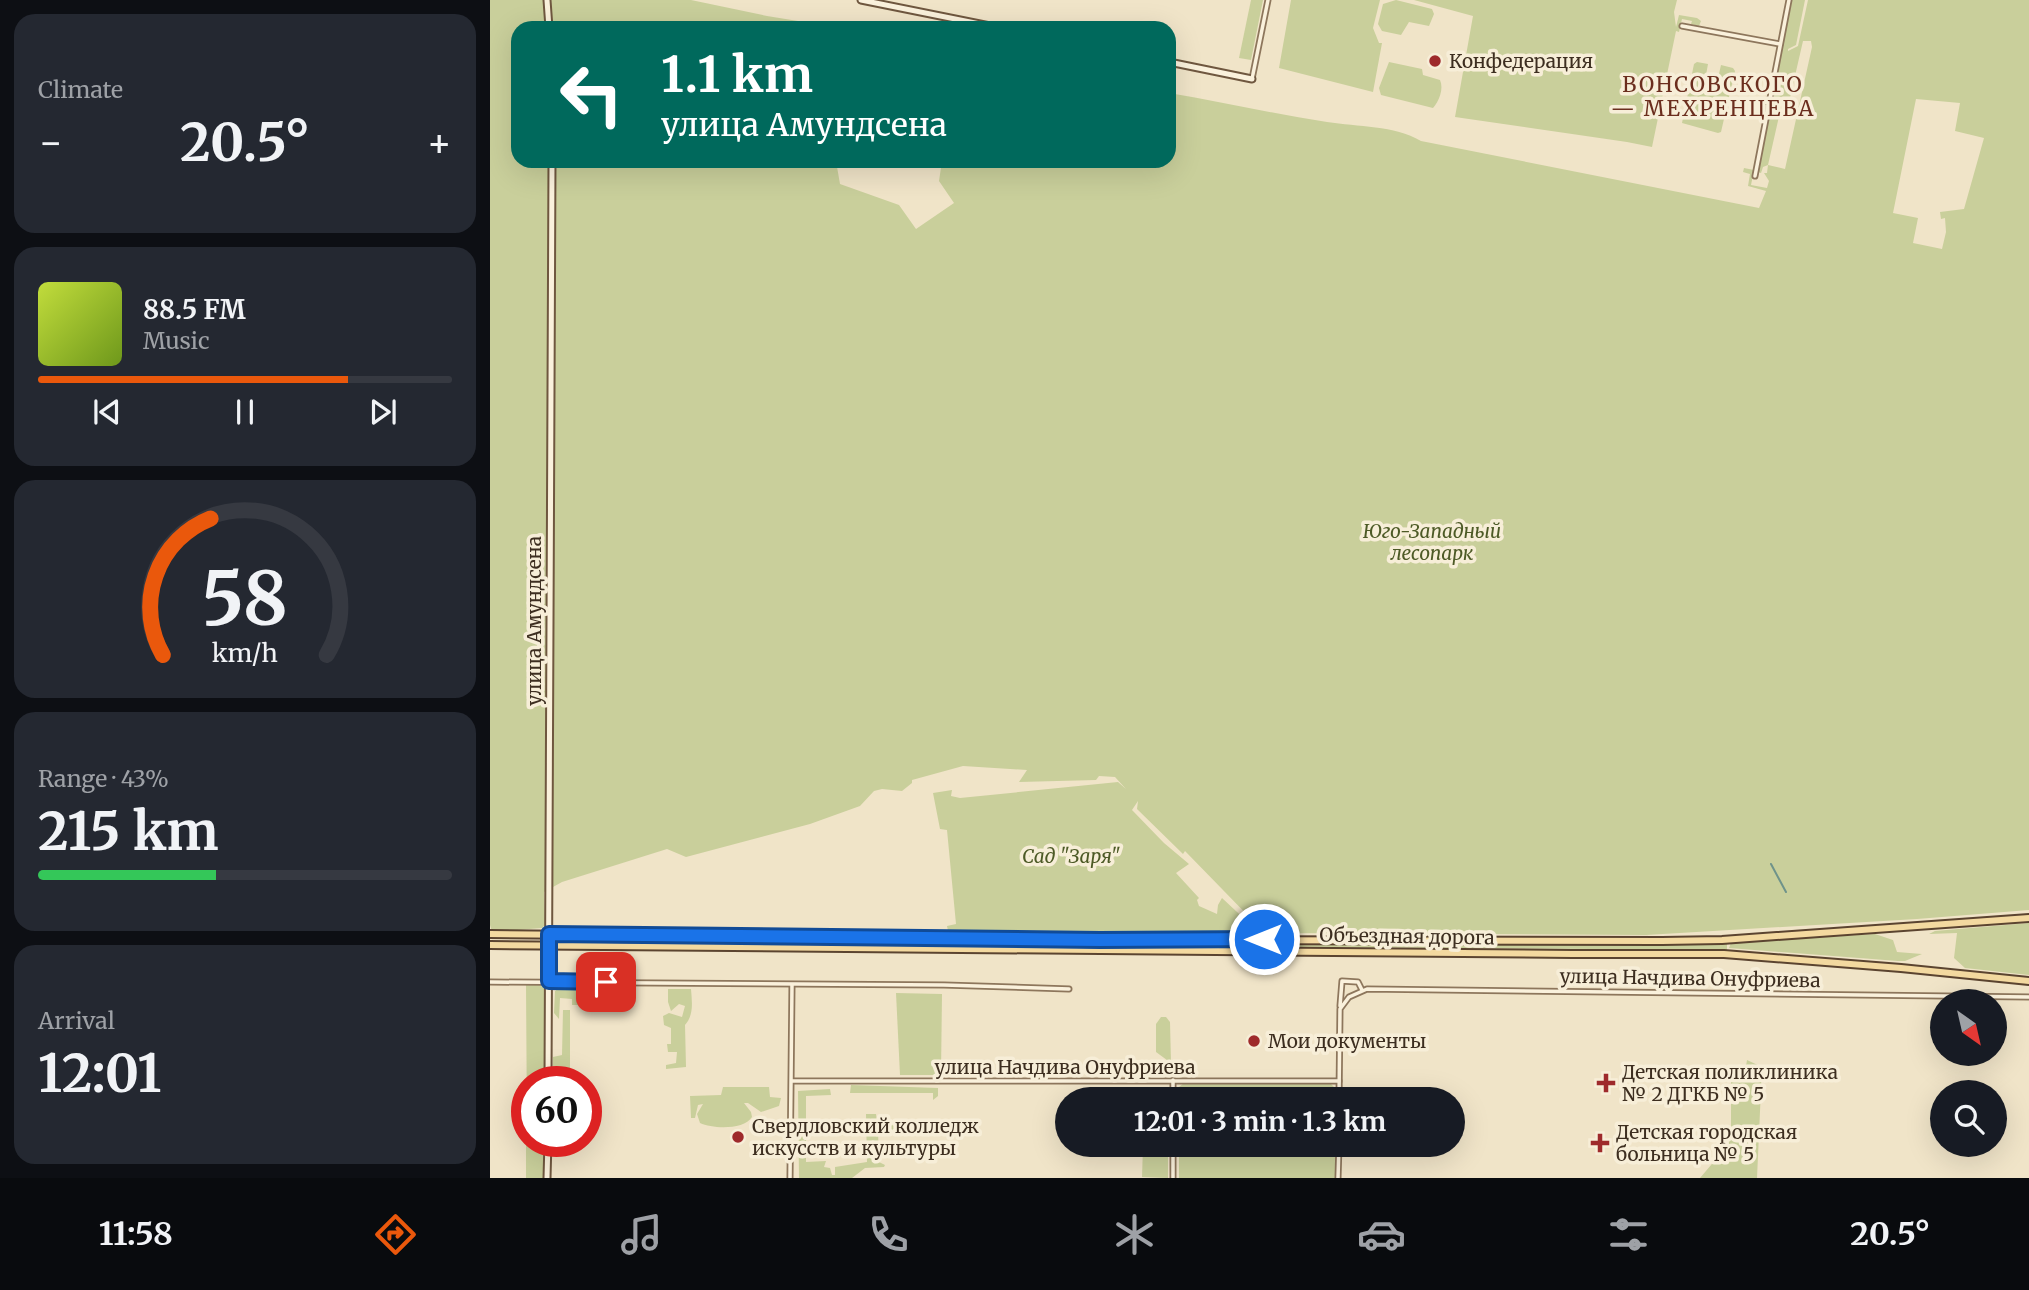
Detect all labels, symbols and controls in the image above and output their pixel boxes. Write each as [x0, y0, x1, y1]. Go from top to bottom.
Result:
text: 1.1 km [661, 44, 813, 105]
icon: left [546, 49, 637, 140]
place label: Конфедерация [1449, 49, 1593, 73]
marker: Конфедерация [1427, 53, 1443, 69]
district label: ВОНСОВСКОГО — МЕХРЕНЦЕВА [1611, 71, 1815, 122]
text: Climate [38, 75, 123, 104]
text: улица Амундсена [661, 105, 947, 145]
text: 20.5° [180, 110, 310, 175]
text: − [38, 119, 63, 166]
text: + [427, 119, 452, 166]
text: 88.5 FM [143, 293, 246, 326]
text: Music [143, 326, 210, 355]
icon: previous [88, 393, 126, 431]
icon: pause [226, 393, 264, 431]
icon: next [364, 393, 402, 431]
park label: Юго-Западный лесопарк [1363, 519, 1501, 565]
street label: улица Амундсена [522, 536, 546, 706]
text: 58 [202, 553, 288, 645]
text: km/h [212, 637, 278, 669]
text: Range · 43% [38, 764, 169, 793]
text: 215 km [38, 799, 219, 864]
park label: Сад "Заря" [1022, 844, 1120, 868]
position arrow [1227, 902, 1301, 976]
street label: Объездная дорога [1319, 922, 1495, 950]
pin [576, 952, 636, 1012]
icon: arrive [587, 963, 625, 1001]
street label: улица Начдива Онуфриева [1559, 964, 1821, 992]
north arrow [1930, 989, 2007, 1066]
map controls [1930, 989, 2007, 1157]
text: Arrival [38, 1006, 115, 1035]
place label: Мои документы [1268, 1029, 1426, 1053]
marker: Мои документы [1246, 1033, 1262, 1049]
text: 12:01 [38, 1041, 161, 1106]
street label: улица Начдива Онуфриева [935, 1055, 1195, 1079]
place label: Детская поликлиника № 2 ДГКБ № 5 [1622, 1060, 1838, 1106]
speed limit sign: 60 [511, 1066, 602, 1157]
marker: Детская поликлиника № 2 ДГКБ № 5 [1596, 1073, 1616, 1093]
button: search [1930, 1080, 2007, 1157]
text: 12:01 · 3 min · 1.3 km [1134, 1105, 1386, 1138]
place label: Свердловский колледж искусств и культуры [752, 1114, 979, 1160]
place label: Детская городская больница № 5 [1616, 1120, 1797, 1166]
marker: Свердловский колледж искусств и культуры [730, 1129, 746, 1145]
marker: Детская городская больница № 5 [1590, 1133, 1610, 1153]
icon: directions [371, 1210, 420, 1259]
icon: music [617, 1210, 666, 1259]
icon: phone [864, 1210, 913, 1259]
icon: climate [1110, 1210, 1159, 1259]
icon: car [1357, 1210, 1406, 1259]
icon: filters [1604, 1210, 1653, 1259]
text: 11:58 [99, 1214, 173, 1254]
text: 20.5° [1850, 1214, 1930, 1254]

